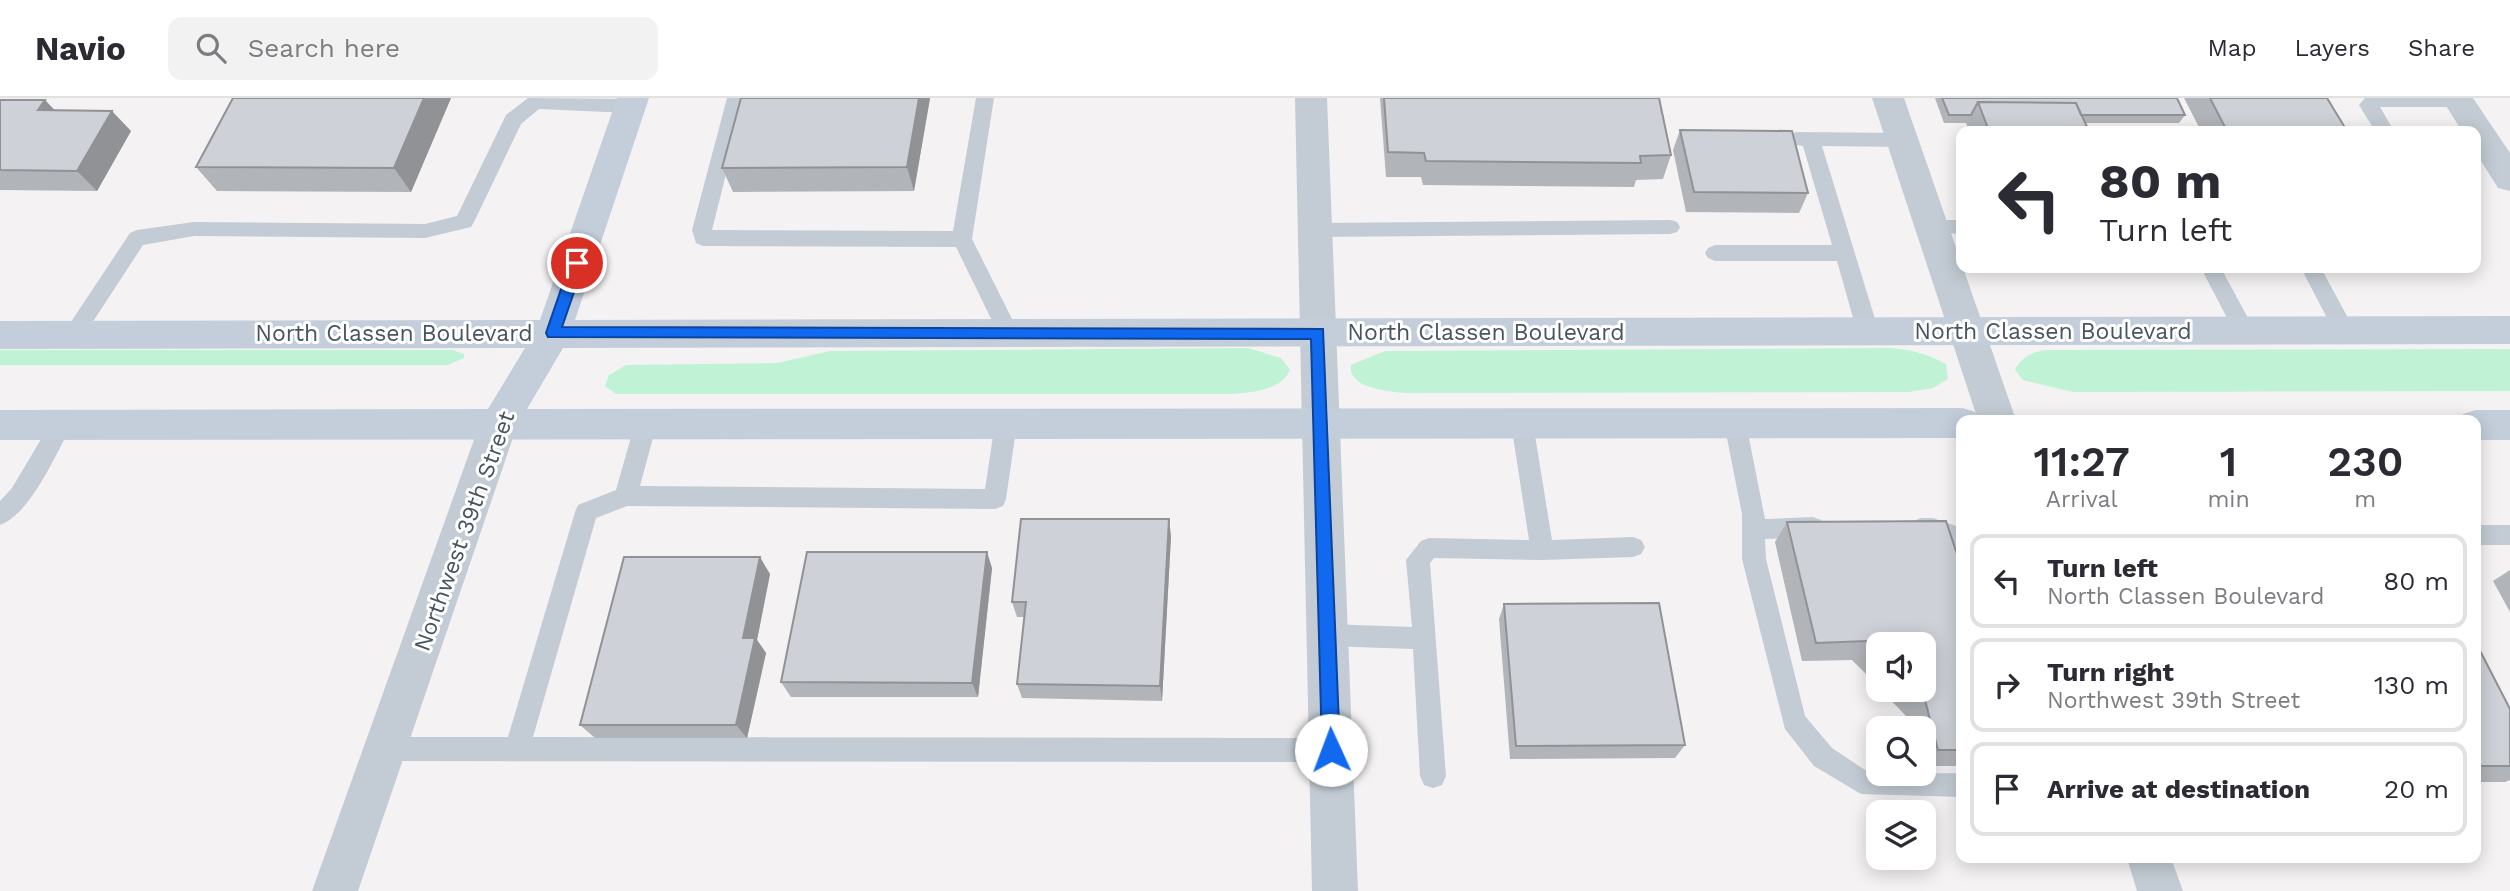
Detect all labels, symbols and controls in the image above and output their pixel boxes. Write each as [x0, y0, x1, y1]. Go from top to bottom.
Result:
search box [168, 17, 658, 80]
text: Navio [35, 29, 126, 68]
icon: search [192, 29, 230, 67]
text: Search here [248, 33, 400, 63]
text: Map [2208, 34, 2256, 62]
text: Layers [2294, 34, 2370, 62]
text: Share [2408, 34, 2475, 62]
text: 80 m [2099, 152, 2221, 210]
icon: left [1984, 154, 2075, 245]
text: Turn left [2099, 211, 2232, 249]
pin [547, 233, 607, 293]
icon: arrive [558, 244, 596, 282]
street label: North Classen Boulevard [1914, 318, 2192, 345]
street label: North Classen Boulevard [1347, 319, 1625, 346]
street label: North Classen Boulevard [255, 320, 533, 347]
street label: Northwest 39th Street [408, 407, 521, 655]
text: 11:27 [2034, 437, 2130, 486]
text: 1 [2220, 437, 2237, 486]
text: 230 [2327, 437, 2403, 486]
text: Arrival [2046, 486, 2118, 513]
text: min [2207, 486, 2250, 513]
text: m [2354, 486, 2376, 513]
text: Turn left [2047, 553, 2158, 583]
icon: left [1988, 562, 2026, 600]
text: 80 m [2383, 566, 2449, 596]
text: North Classen Boulevard [2047, 583, 2324, 610]
map controls [1866, 632, 1936, 870]
button: sound [1866, 632, 1936, 702]
text: Turn right [2047, 657, 2174, 687]
icon: right [1988, 666, 2026, 704]
text: 130 m [2374, 670, 2449, 700]
text: Northwest 39th Street [2047, 687, 2300, 714]
position arrow [1294, 713, 1368, 787]
button: search [1866, 716, 1936, 786]
icon: arrive [1988, 770, 2026, 808]
text: Arrive at destination [2047, 774, 2310, 804]
text: 20 m [2384, 774, 2449, 804]
button: layers [1866, 800, 1936, 870]

